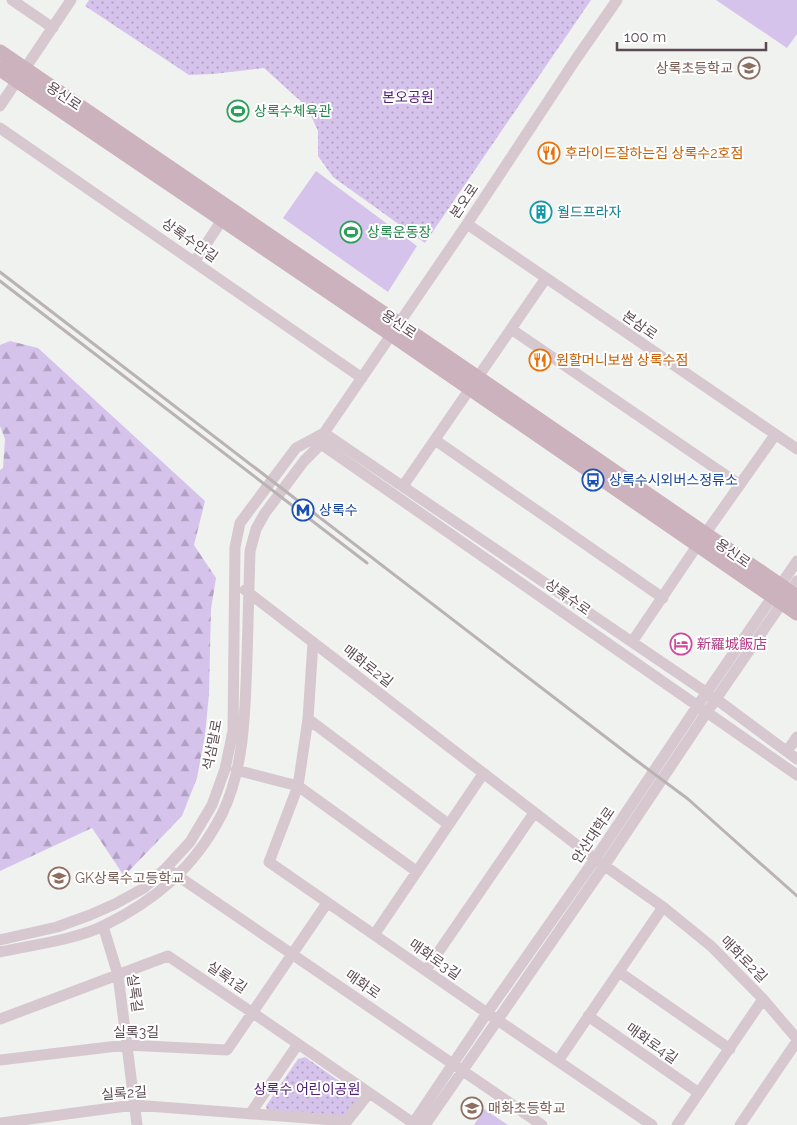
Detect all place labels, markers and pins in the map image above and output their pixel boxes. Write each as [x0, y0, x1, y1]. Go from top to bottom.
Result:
school or university icon: 상록초등학교 [737, 56, 761, 80]
place label: 상록초등학교 [656, 60, 733, 76]
sports icon: 상록수체육관 [226, 99, 250, 123]
place label: 상록수체육관 [254, 103, 331, 119]
restaurant icon: 후라이드잘하는집 상록수2호점 [537, 141, 561, 165]
place label: 후라이드잘하는집 상록수2호점 [565, 145, 743, 161]
building icon: 월드프라자 [529, 200, 553, 224]
place label: 월드프라자 [557, 204, 622, 220]
sports icon: 상록운동장 [339, 220, 363, 244]
place label: 상록운동장 [367, 224, 432, 240]
restaurant icon: 원할머니보쌈 상록수점 [528, 348, 552, 372]
place label: 원할머니보쌈 상록수점 [556, 352, 688, 368]
bus stop icon: 상록수시외버스정류소 [581, 468, 605, 492]
place label: 상록수시외버스정류소 [609, 472, 738, 488]
metro station icon: 상록수 [291, 498, 315, 522]
place label: 상록수 [319, 502, 358, 518]
hotel icon: 新羅城飯店 [669, 632, 693, 656]
place label: 新羅城飯店 [697, 636, 767, 652]
school or university icon: GK상록수고등학교 [47, 866, 71, 890]
place label: GK상록수고등학교 [75, 870, 184, 886]
school or university icon: 매화초등학교 [460, 1096, 484, 1120]
place label: 매화초등학교 [488, 1100, 565, 1116]

